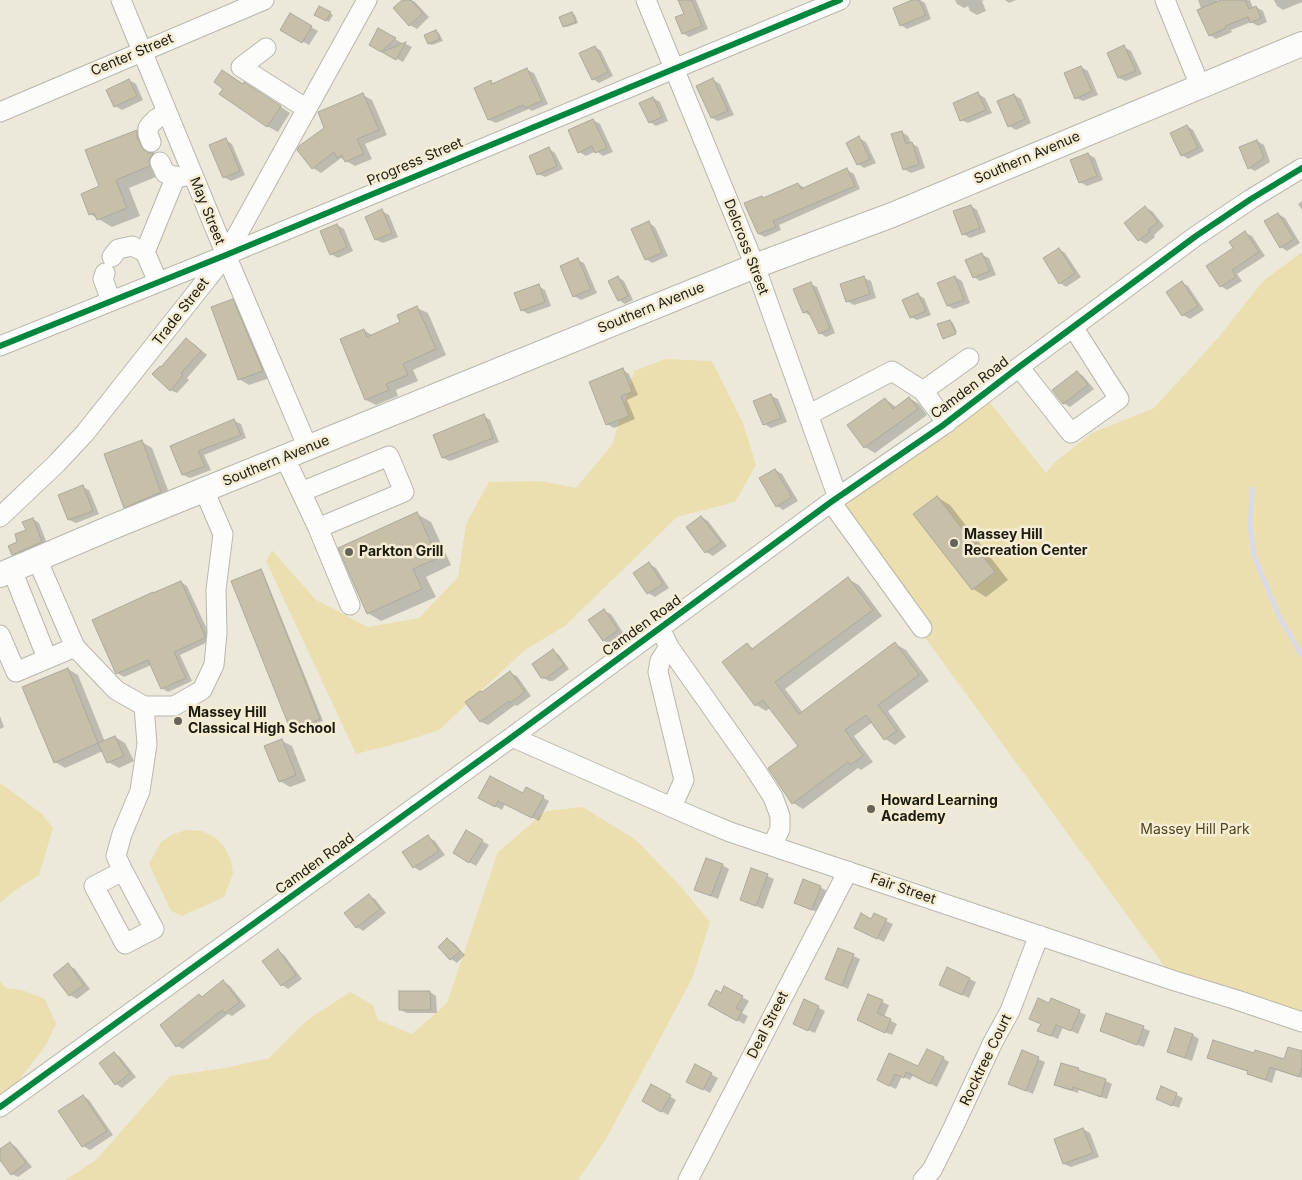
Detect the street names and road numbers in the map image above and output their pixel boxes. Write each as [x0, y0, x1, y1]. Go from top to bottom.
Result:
street label: Center Street [88, 30, 176, 80]
street label: Southern Avenue [971, 128, 1083, 188]
street label: Progress Street [365, 134, 465, 190]
street label: May Street [186, 175, 228, 247]
street label: Delcross Street [720, 197, 772, 297]
street label: Trade Street [149, 275, 213, 349]
street label: Southern Avenue [595, 279, 707, 337]
street label: Camden Road [928, 353, 1012, 423]
street label: Southern Avenue [220, 432, 332, 490]
street label: Camden Road [599, 592, 685, 660]
street label: Camden Road [272, 830, 358, 898]
street label: Fair Street [868, 870, 938, 908]
street label: Deal Street [744, 989, 792, 1061]
street label: Rocktree Court [957, 1011, 1015, 1109]

